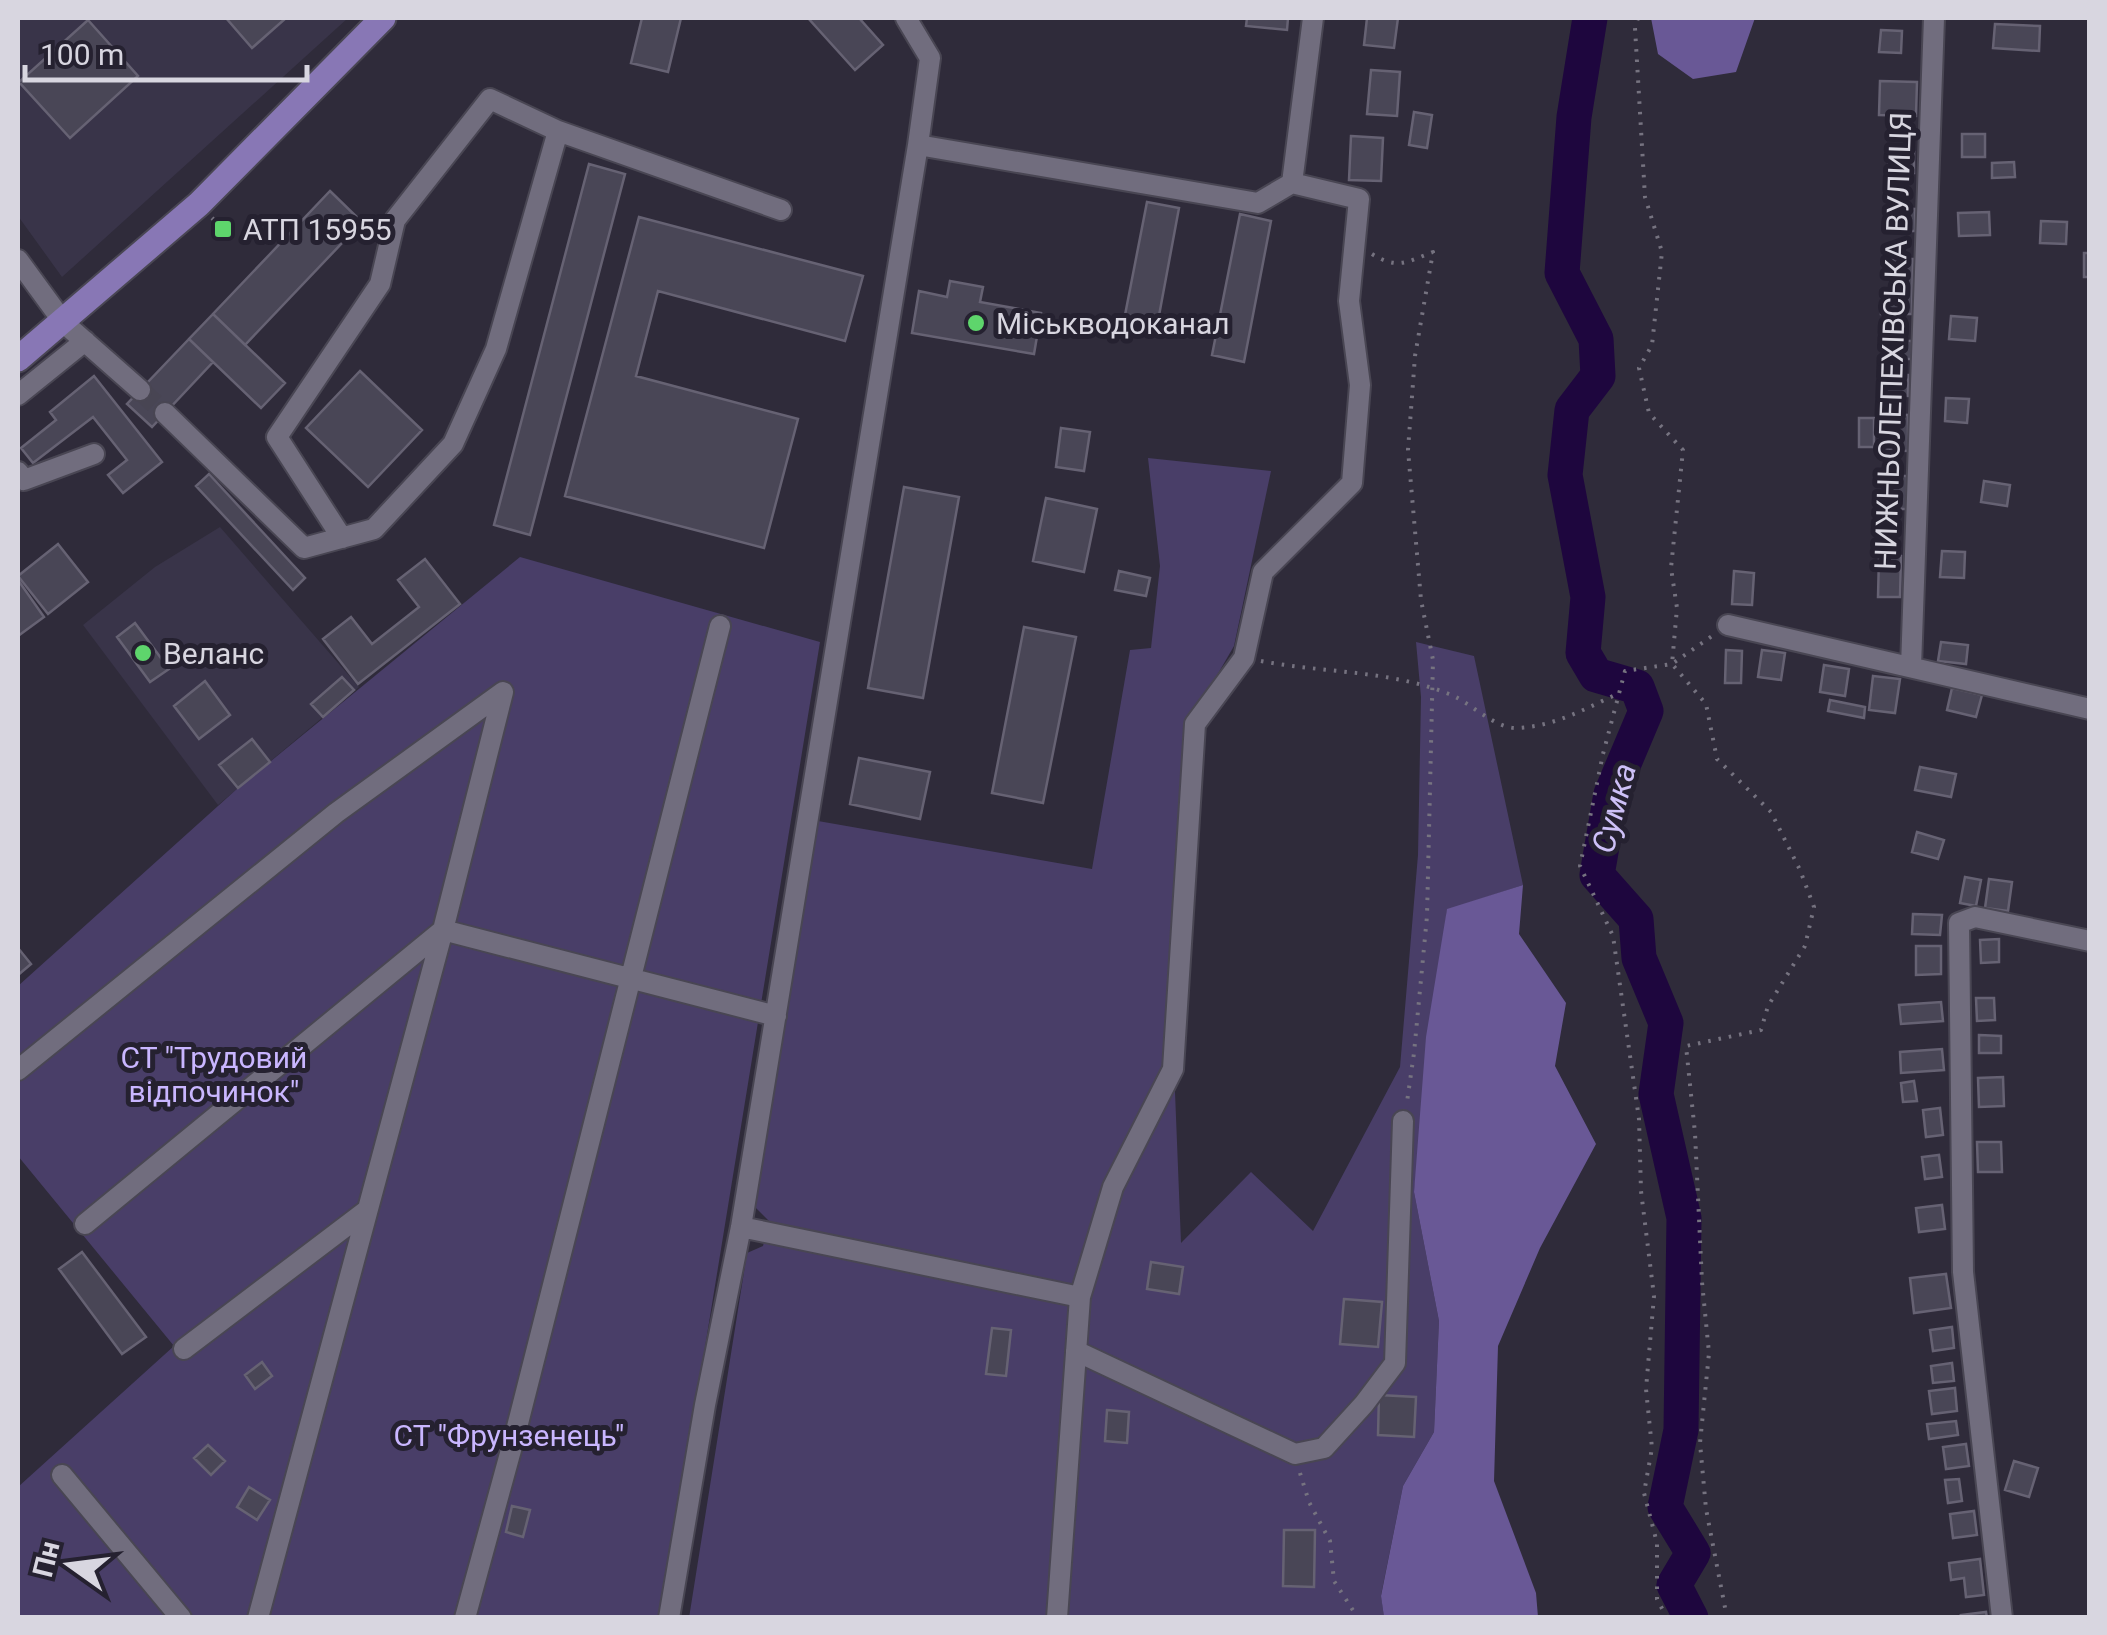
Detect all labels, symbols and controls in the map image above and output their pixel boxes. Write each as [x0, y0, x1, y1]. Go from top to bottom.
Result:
scale bar [25, 20, 308, 82]
text: 100 m [40, 37, 124, 72]
street label: НИЖНЬОЛЕПЕХІВСЬКА ВУЛИЦЯ [1868, 112, 1918, 570]
place label: АТП 15955 [243, 212, 392, 247]
marker: АТП 15955 [212, 218, 234, 240]
place label: Міськводоканал [996, 306, 1230, 341]
marker: Міськводоканал [965, 312, 987, 334]
place label: Веланс [163, 636, 264, 671]
marker: Веланс [132, 642, 154, 664]
water label: Сумка [1584, 759, 1644, 857]
park label: СТ "Трудовий відпочинок" [121, 1040, 307, 1109]
park label: СТ "Фрунзенець" [394, 1418, 624, 1453]
north arrow [20, 1515, 120, 1615]
text: Пн [26, 1538, 67, 1580]

